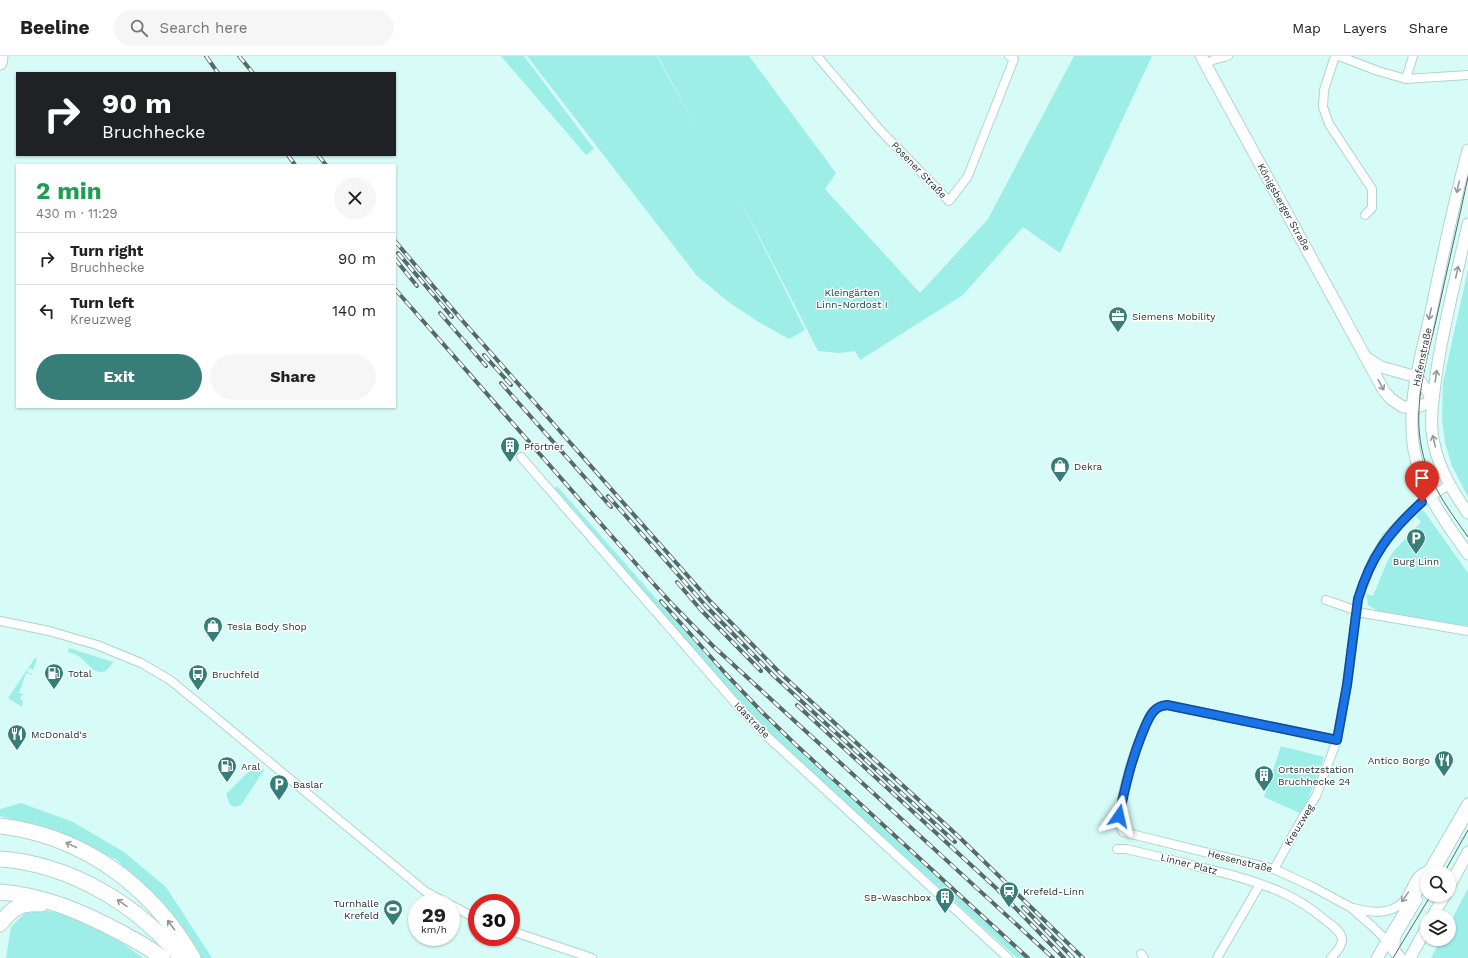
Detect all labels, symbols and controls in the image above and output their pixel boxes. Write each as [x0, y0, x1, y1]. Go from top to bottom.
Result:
search box [114, 10, 394, 46]
text: Beeline [20, 16, 90, 39]
icon: search [128, 17, 150, 39]
text: Search here [160, 19, 247, 37]
text: Map [1292, 20, 1321, 36]
text: Layers [1343, 20, 1387, 36]
text: Share [1409, 20, 1448, 36]
text: 90 m [102, 87, 172, 120]
icon: right [36, 88, 88, 140]
text: Bruchhecke [102, 121, 205, 142]
street label: Posener Straße [889, 139, 949, 201]
street label: Königsberger Straße [1255, 161, 1313, 253]
text: 2 min [36, 177, 102, 205]
button: close [334, 177, 376, 219]
one-way arrow [1454, 181, 1462, 194]
text: 430 m · 11:29 [36, 206, 118, 221]
text: Turn right [70, 242, 143, 260]
icon: right [36, 248, 58, 270]
text: 90 m [338, 250, 376, 268]
text: Bruchhecke [70, 260, 145, 275]
one-way arrow [1454, 266, 1462, 279]
park label: Kleingärten Linn-Nordost I [816, 287, 888, 310]
text: Turn left [70, 294, 134, 312]
icon: left [36, 300, 58, 322]
text: 140 m [332, 302, 376, 320]
office icon: Siemens Mobility [1107, 305, 1129, 333]
one-way arrow [1426, 308, 1434, 321]
place label: Siemens Mobility [1132, 311, 1216, 322]
text: Kreuzweg [70, 312, 131, 327]
street label: Hafenstraße [1410, 326, 1434, 387]
button: Exit [36, 354, 202, 400]
button: Share [210, 354, 376, 400]
one-way arrow [1432, 370, 1440, 383]
one-way arrow [1378, 379, 1386, 391]
building icon: Pförtner [499, 435, 521, 463]
one-way arrow [1430, 435, 1437, 448]
place label: Pförtner [524, 441, 564, 452]
shop icon: Dekra [1049, 455, 1071, 483]
place label: Dekra [1074, 461, 1103, 472]
pin [1405, 461, 1439, 502]
icon: arrive [1411, 467, 1433, 489]
parking icon: Burg Linn [1405, 527, 1427, 555]
place label: Burg Linn [1393, 556, 1439, 567]
shop icon: Tesla Body Shop [202, 615, 224, 643]
place label: Tesla Body Shop [227, 621, 307, 632]
fuel station icon: Total [43, 662, 65, 690]
bus stop icon: Bruchfeld [187, 663, 209, 691]
place label: Total [68, 668, 92, 679]
place label: Bruchfeld [212, 669, 259, 680]
street label: Idastraße [732, 700, 772, 740]
restaurant icon: McDonald's [6, 723, 28, 751]
place label: McDonald's [31, 729, 87, 740]
restaurant icon: Antico Borgo [1433, 749, 1455, 777]
fuel station icon: Aral [216, 755, 238, 783]
place label: Antico Borgo [1368, 755, 1430, 766]
place label: Aral [241, 761, 260, 772]
building icon: Ortsnetzstation Bruchhecke 24 [1253, 764, 1275, 792]
place label: Ortsnetzstation Bruchhecke 24 [1278, 764, 1354, 787]
parking icon: Baslar [268, 773, 290, 801]
place label: Baslar [293, 779, 323, 790]
position arrow [1098, 795, 1140, 837]
street label: Kreuzweg [1282, 801, 1316, 848]
one-way arrow [65, 841, 77, 849]
street label: Hessenstraße [1206, 848, 1274, 874]
street label: Linner Platz [1159, 852, 1219, 876]
map controls [1420, 866, 1456, 946]
button: search [1420, 866, 1456, 902]
station icon: Krefeld-Linn [998, 880, 1020, 908]
building icon: SB-Waschbox [934, 886, 956, 914]
place label: Krefeld-Linn [1023, 886, 1084, 897]
one-way arrow [1401, 891, 1409, 902]
place label: SB-Waschbox [864, 892, 931, 903]
speed limit sign: 30 [468, 894, 520, 946]
place label: Turnhalle Krefeld [333, 898, 379, 921]
sports icon: Turnhalle Krefeld [382, 898, 404, 926]
one-way arrow [116, 899, 127, 907]
text: 29 [422, 903, 446, 927]
button: layers [1420, 910, 1456, 946]
one-way arrow [167, 920, 175, 931]
text: km/h [421, 924, 447, 935]

